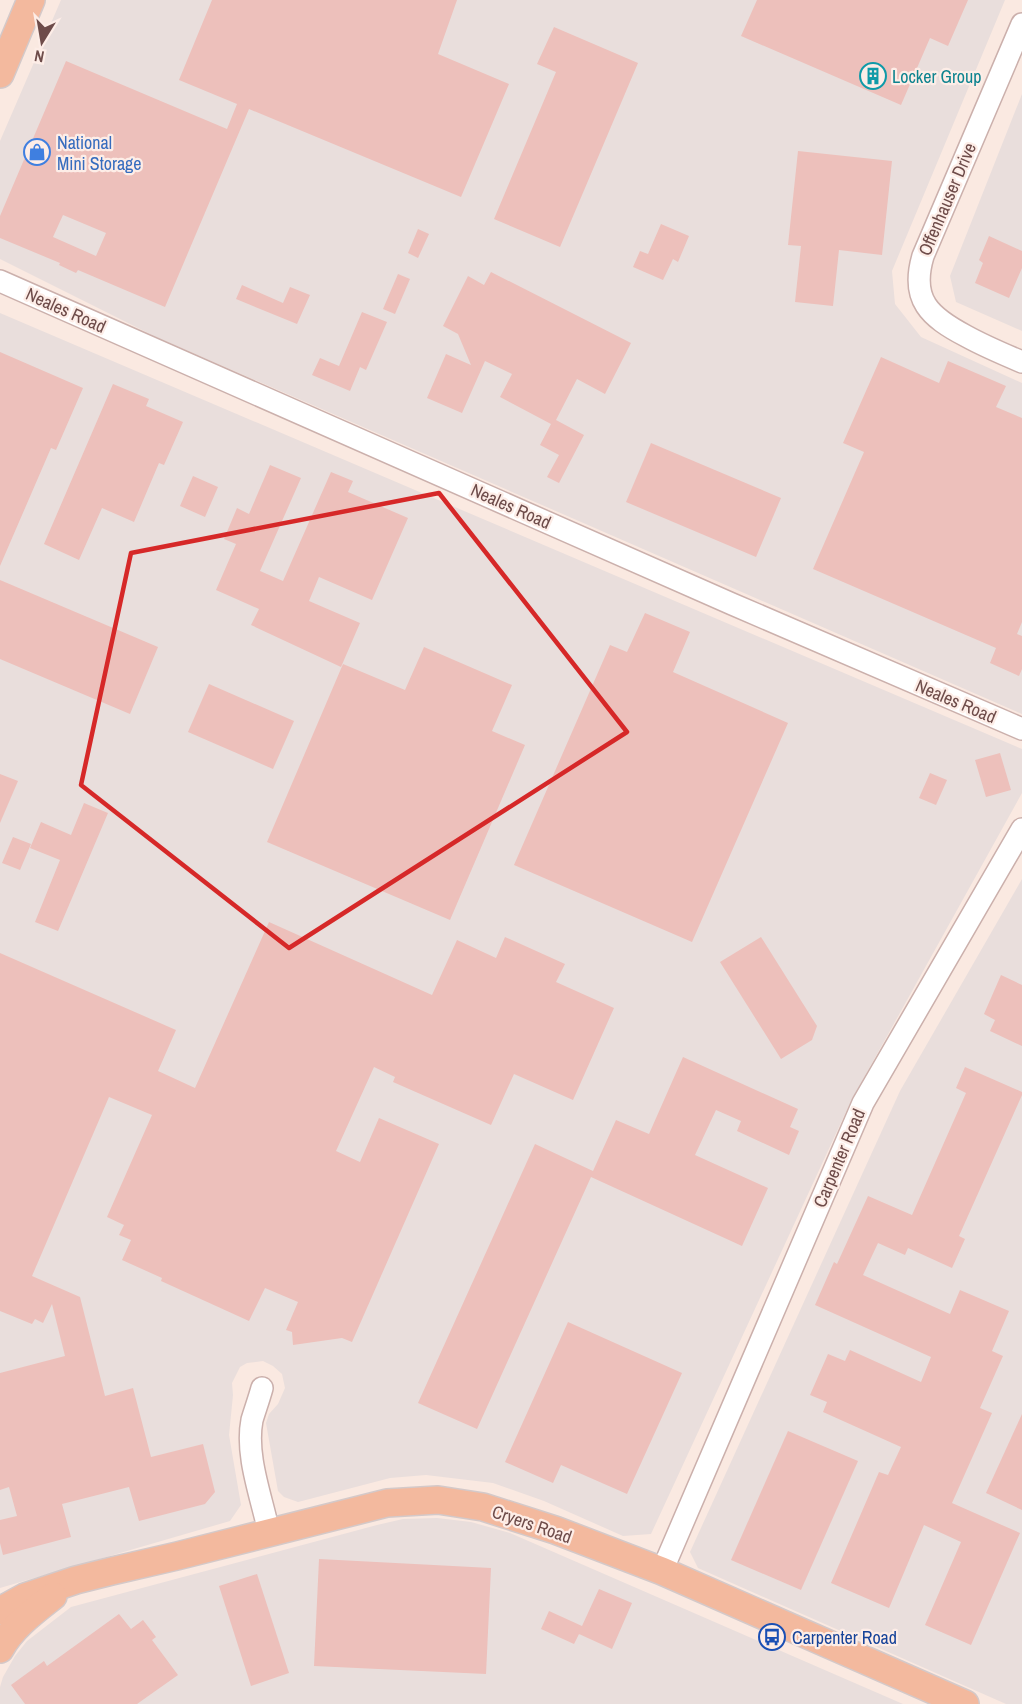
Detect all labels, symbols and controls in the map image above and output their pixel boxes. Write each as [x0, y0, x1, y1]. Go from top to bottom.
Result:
north arrow [12, 12, 72, 72]
text: N [32, 45, 46, 68]
building icon: Locker Group [858, 61, 888, 91]
place label: Locker Group [892, 64, 981, 89]
place label: National Mini Storage [57, 130, 142, 176]
shop icon: National Mini Storage [22, 137, 52, 167]
street label: Offenhauser Drive [912, 139, 982, 259]
street label: Neales Road [22, 281, 110, 339]
street label: Neales Road [467, 477, 555, 535]
street label: Neales Road [912, 673, 1000, 729]
street label: Carpenter Road [807, 1105, 871, 1211]
street label: Cryers Road [489, 1499, 575, 1549]
bus stop icon: Carpenter Road [757, 1622, 787, 1652]
place label: Carpenter Road [792, 1625, 897, 1650]

